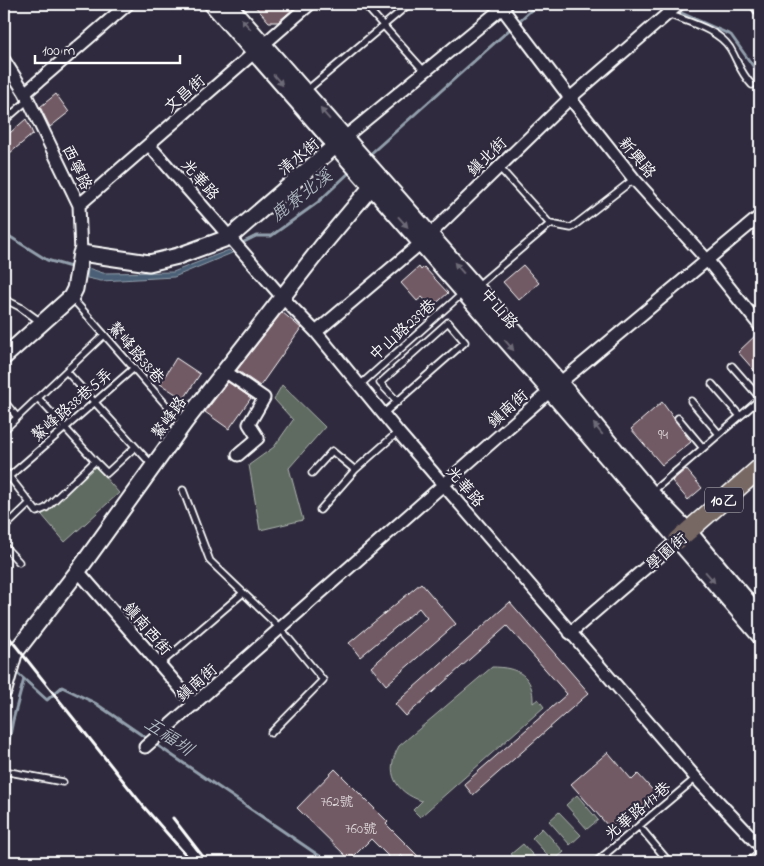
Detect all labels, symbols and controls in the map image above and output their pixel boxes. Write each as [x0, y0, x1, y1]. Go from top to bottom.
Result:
one-way arrow [240, 18, 252, 30]
scale bar [35, 32, 180, 64]
text: 100 m [42, 40, 75, 62]
street label: 文昌街 [159, 70, 211, 119]
one-way arrow [273, 73, 284, 86]
one-way arrow [319, 109, 331, 121]
street label: 鎮北街 [462, 132, 513, 183]
street label: 新興路 [612, 132, 661, 184]
street label: 清水街 [273, 133, 325, 182]
street label: 西寧路 [55, 141, 98, 195]
street label: 光華路 [175, 154, 224, 206]
water label: 鹿寮北溪 [266, 164, 339, 229]
one-way arrow [397, 215, 409, 227]
one-way arrow [454, 262, 465, 274]
street label: 中山路 [474, 283, 523, 335]
street label: 中山路239巷 [364, 294, 442, 367]
street label: 鰲峰路38巷 [101, 317, 170, 390]
one-way arrow [503, 338, 515, 350]
street label: 鰲峰路38巷5弄 [26, 363, 119, 448]
street label: 鎮南街 [482, 385, 534, 434]
street label: 鰲峰路 [146, 392, 193, 445]
one-way arrow [593, 423, 604, 436]
house number: 94 [658, 425, 668, 446]
street label: 光華路 [440, 461, 489, 513]
road number: 10乙 [705, 488, 743, 512]
street label: 學園街 [641, 528, 693, 577]
one-way arrow [704, 571, 716, 583]
street label: 鎮南西街 [116, 597, 177, 661]
street label: 鎮南街 [171, 659, 223, 708]
water label: 五福圳 [138, 712, 199, 765]
street label: 光華路117巷 [600, 776, 677, 847]
house number: 762號 [321, 792, 353, 813]
house number: 760號 [345, 819, 377, 840]

